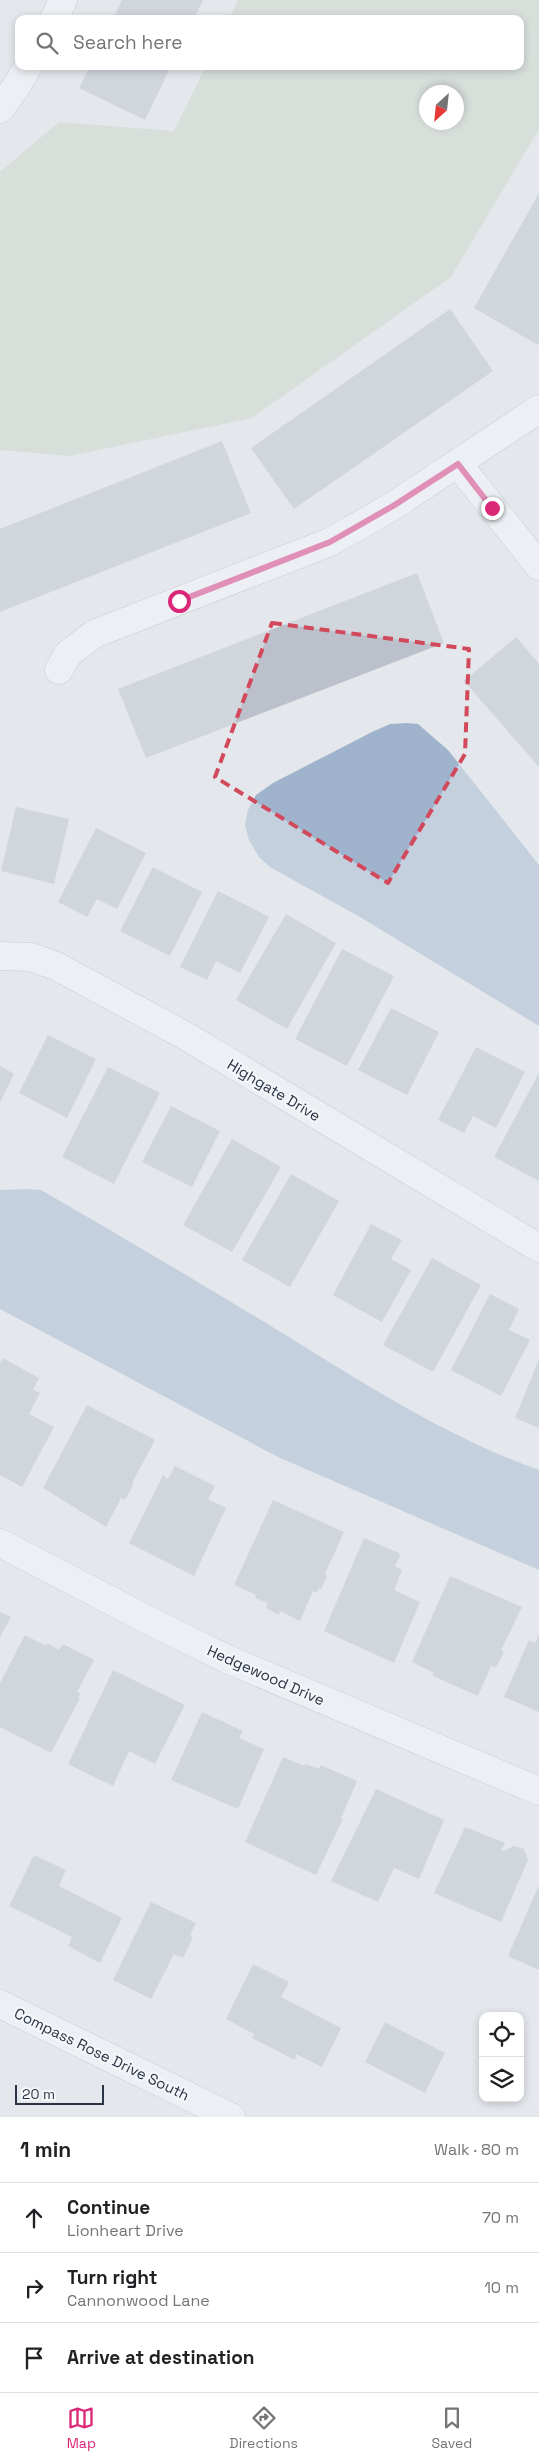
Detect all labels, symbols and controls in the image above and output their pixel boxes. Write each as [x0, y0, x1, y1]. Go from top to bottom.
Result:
search box [15, 15, 524, 70]
icon: search [33, 29, 61, 57]
text: Search here [73, 30, 183, 55]
north arrow [419, 85, 464, 130]
route end [481, 497, 504, 520]
route start [168, 590, 191, 613]
street label: Highgate Drive [224, 1055, 324, 1125]
street label: Hedgewood Drive [204, 1641, 328, 1709]
street label: Compass Rose Drive South [11, 2003, 193, 2105]
map controls [479, 2012, 524, 2102]
button: locate [479, 2012, 524, 2057]
button: layers [479, 2057, 524, 2102]
scale bar [15, 2082, 104, 2105]
text: 20 m [22, 2085, 55, 2103]
text: 1 min [20, 2136, 71, 2163]
text: Walk · 80 m [434, 2139, 519, 2160]
text: Continue [67, 2195, 150, 2220]
icon: ahead [20, 2204, 48, 2232]
text: 70 m [482, 2207, 519, 2228]
text: Lionheart Drive [67, 2220, 184, 2241]
text: Turn right [67, 2265, 157, 2290]
icon: right [20, 2274, 48, 2302]
text: 10 m [484, 2277, 519, 2298]
text: Cannonwood Lane [67, 2290, 210, 2311]
icon: arrive [20, 2344, 48, 2372]
text: Arrive at destination [67, 2345, 255, 2370]
tab: Map [67, 2404, 96, 2452]
tab: Directions [229, 2404, 298, 2452]
tab: Saved [431, 2404, 472, 2452]

